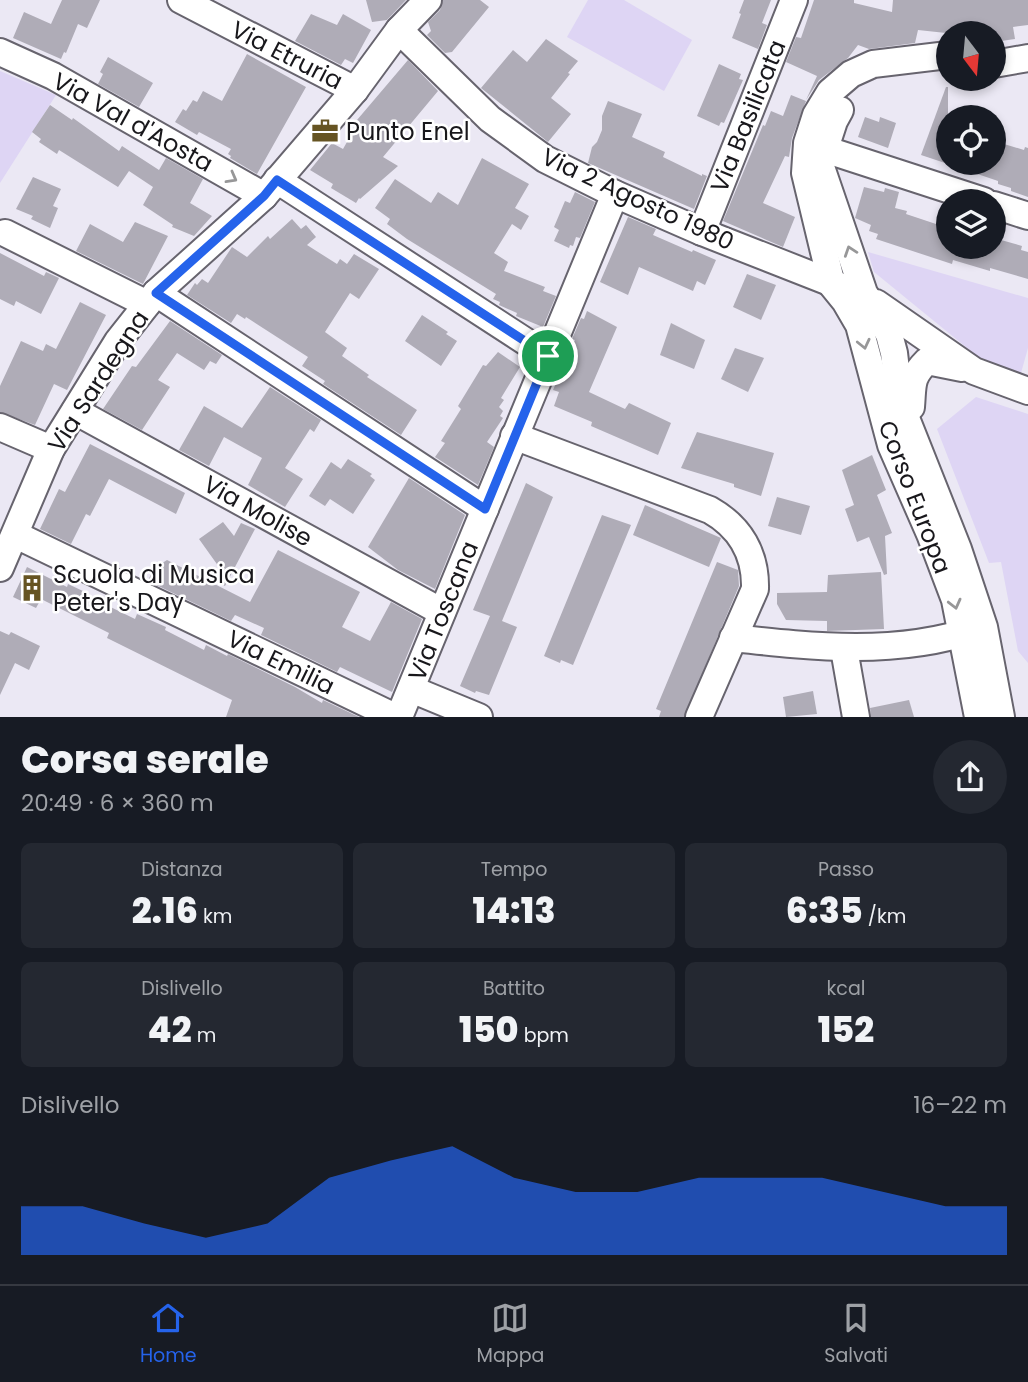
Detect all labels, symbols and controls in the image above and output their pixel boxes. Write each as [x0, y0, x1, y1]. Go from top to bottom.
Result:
street label: Via Etruria [226, 13, 348, 97]
north arrow [936, 21, 1006, 91]
map controls [936, 21, 1006, 259]
street label: Via Basilicata [702, 35, 794, 197]
street label: Via Val d'Aosta [47, 64, 219, 180]
button: locate [936, 105, 1006, 175]
place label: Punto Enel [346, 115, 470, 148]
office icon: Punto Enel [310, 116, 340, 146]
street label: Via 2 Agosto 1980 [536, 140, 740, 258]
one-way arrow [225, 170, 237, 183]
button: layers [936, 189, 1006, 259]
one-way arrow [844, 245, 858, 257]
street label: Via Sardegna [40, 304, 156, 458]
pin [518, 326, 578, 386]
icon: arrive [529, 337, 567, 375]
one-way arrow [855, 338, 870, 350]
street label: Corso Europa [871, 416, 959, 578]
street label: Via Molise [198, 467, 318, 555]
street label: Via Toscana [400, 536, 486, 686]
place label: Scuola di Musica Peter's Day [53, 558, 255, 619]
building icon: Scuola di Musica Peter's Day [17, 573, 47, 603]
one-way arrow [947, 598, 961, 610]
street label: Via Emilia [222, 622, 340, 702]
text: Corsa serale [21, 733, 269, 786]
button: share [933, 740, 1007, 814]
text: 20:49 · 6 × 360 m [21, 787, 214, 819]
text: Distanza [141, 856, 223, 883]
text: Tempo [481, 856, 547, 883]
text: Passo [818, 856, 874, 883]
text: 2.16 [132, 886, 198, 935]
text: 14:13 [472, 886, 556, 935]
text: 6:35 [786, 886, 863, 935]
text: km [198, 903, 232, 930]
text: /km [863, 903, 906, 930]
text: Dislivello [141, 975, 223, 1002]
text: Battito [483, 975, 545, 1002]
text: kcal [827, 975, 865, 1002]
text: 42 [148, 1005, 192, 1054]
text: 150 [459, 1005, 519, 1054]
text: 152 [818, 1005, 874, 1054]
text: m [192, 1022, 216, 1049]
text: bpm [519, 1022, 569, 1049]
text: Dislivello [21, 1089, 119, 1121]
text: 16–22 m [913, 1089, 1007, 1121]
tab: Home [140, 1299, 197, 1370]
tab: Mappa [477, 1299, 544, 1370]
tab: Salvati [824, 1299, 888, 1370]

